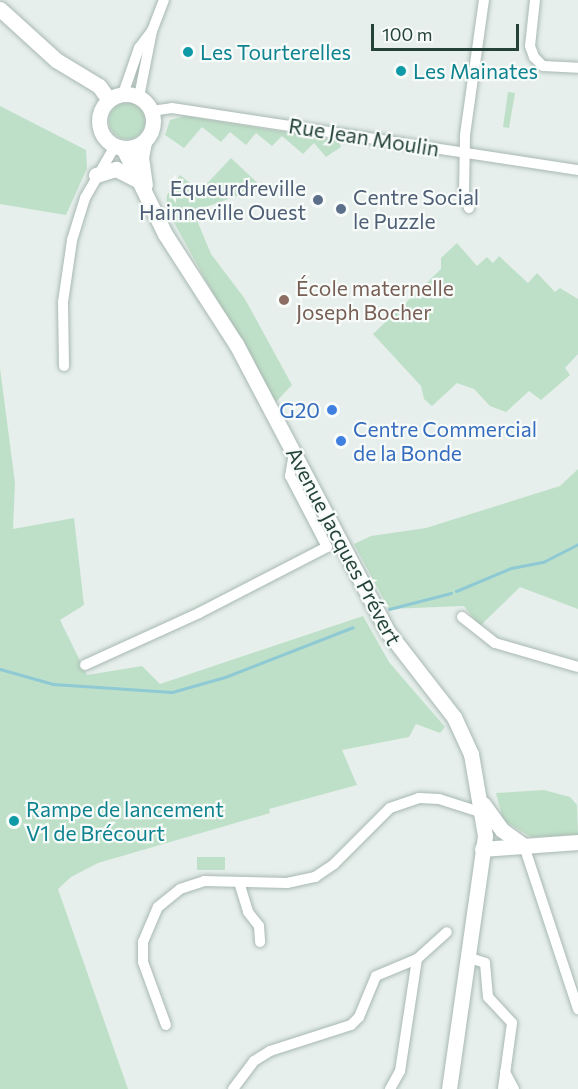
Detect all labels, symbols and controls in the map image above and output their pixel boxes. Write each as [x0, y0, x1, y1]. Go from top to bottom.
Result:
scale bar [374, 12, 522, 50]
text: 100 m [382, 23, 432, 45]
place label: Les Tourterelles [200, 39, 351, 65]
marker: Les Tourterelles [181, 45, 195, 59]
place label: Les Mainates [413, 58, 538, 84]
marker: Les Mainates [394, 64, 408, 78]
street label: Rue Jean Moulin [287, 113, 441, 161]
place label: Equeurdreville Hainneville Ouest [139, 175, 306, 225]
place label: Centre Social le Puzzle [353, 184, 479, 234]
marker: Equeurdreville Hainneville Ouest [311, 193, 325, 207]
marker: Centre Social le Puzzle [334, 202, 348, 216]
place label: École maternelle Joseph Bocher [296, 275, 454, 325]
marker: École maternelle Joseph Bocher [277, 293, 291, 307]
place label: G20 [279, 397, 320, 423]
marker: G20 [325, 403, 339, 417]
place label: Centre Commercial de la Bonde [353, 416, 537, 466]
marker: Centre Commercial de la Bonde [334, 434, 348, 448]
street label: Avenue Jacques Prévert [281, 443, 407, 649]
place label: Rampe de lancement V1 de Brécourt [26, 796, 224, 846]
marker: Rampe de lancement V1 de Brécourt [7, 814, 21, 828]

